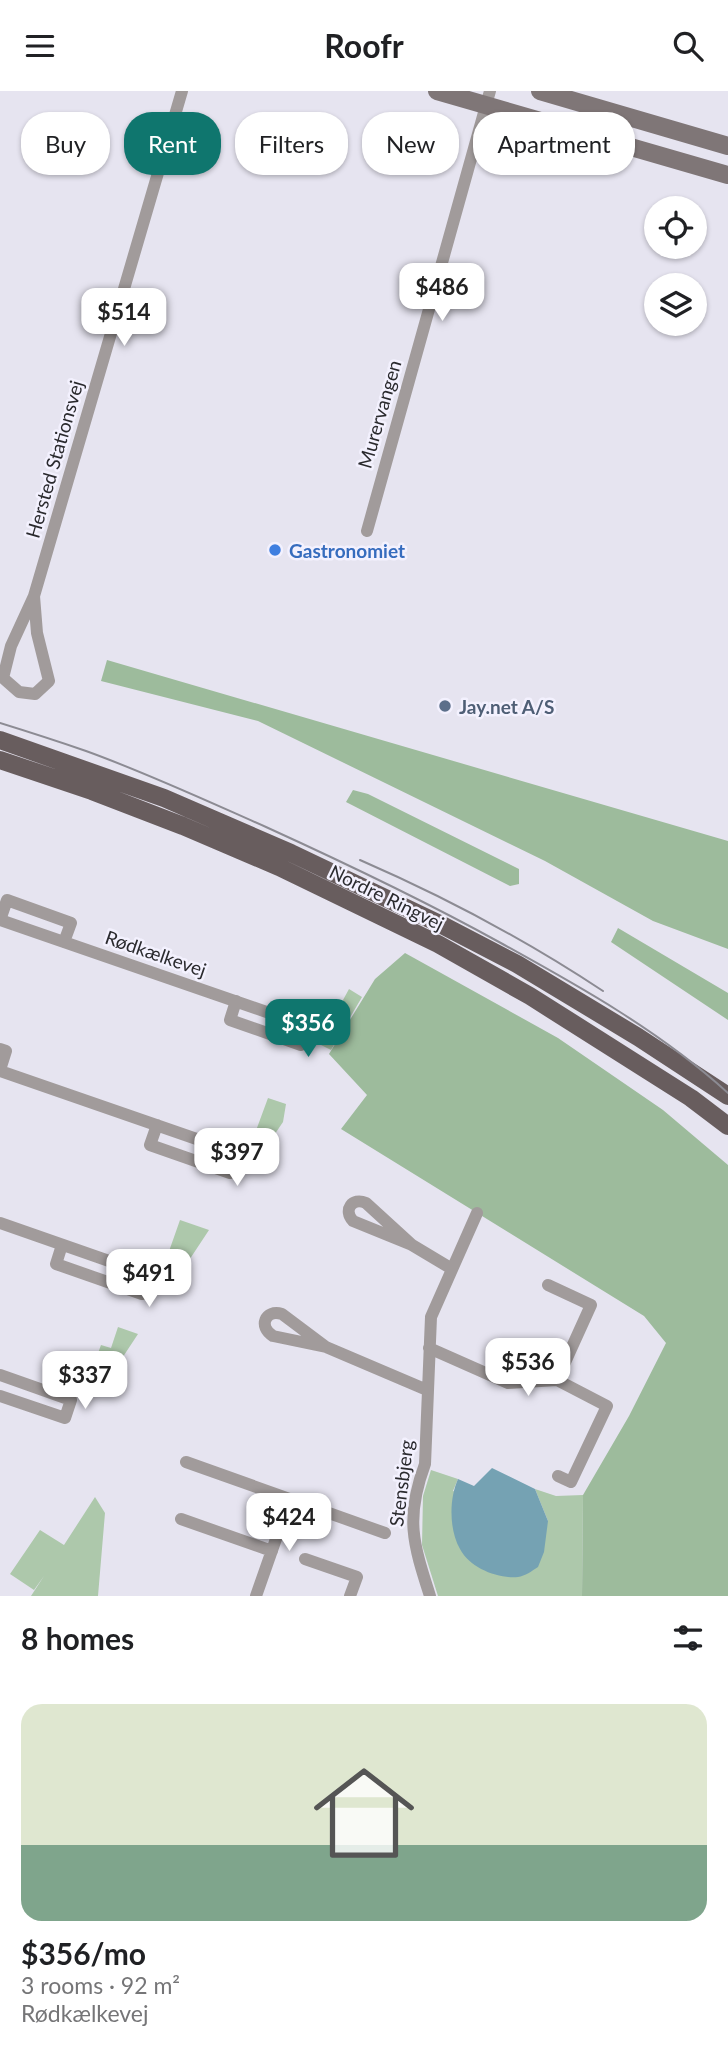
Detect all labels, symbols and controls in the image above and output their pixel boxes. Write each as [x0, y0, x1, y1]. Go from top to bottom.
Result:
text: Roofr [324, 26, 404, 65]
icon: menu [21, 27, 59, 65]
icon: search [669, 27, 707, 65]
chip: Buy [21, 112, 110, 175]
chip: Rent [124, 112, 221, 175]
chip: Filters [235, 112, 348, 175]
chip: New [362, 112, 459, 175]
chip: Apartment [473, 112, 635, 175]
map controls [644, 196, 707, 336]
button: locate [644, 196, 707, 259]
pin: $486 [401, 264, 483, 323]
text: $486 [415, 272, 469, 300]
button: layers [644, 273, 707, 336]
pin: $514 [83, 289, 165, 348]
text: $514 [97, 297, 151, 325]
street label: Murervangen [353, 357, 405, 471]
street label: Hersted Stationsvej [20, 378, 88, 540]
place label: Gastronomiet [289, 539, 405, 562]
marker: Gastronomiet [267, 542, 283, 558]
place label: Jay.net A/S [459, 695, 554, 718]
marker: Jay.net A/S [437, 698, 453, 714]
street label: Nordre Ringvej [326, 859, 448, 935]
street label: Rødkælkevej [102, 925, 210, 981]
pin: $356 [267, 999, 349, 1059]
text: $356 [281, 1008, 335, 1036]
pin: $397 [196, 1129, 278, 1188]
text: $397 [210, 1137, 264, 1165]
pin: $491 [108, 1249, 190, 1309]
text: $491 [122, 1258, 176, 1286]
pin: $536 [487, 1339, 569, 1398]
text: $536 [501, 1347, 555, 1375]
pin: $337 [44, 1351, 126, 1411]
text: $337 [58, 1360, 112, 1388]
street label: Stensbjerg [384, 1438, 418, 1528]
pin: $424 [248, 1493, 330, 1553]
text: $424 [262, 1502, 316, 1530]
icon: filters [669, 1619, 707, 1657]
text: 8 homes [21, 1620, 134, 1656]
icon: home [301, 1750, 427, 1876]
text: $356/mo [21, 1935, 146, 1971]
text: 3 rooms · 92 m² [21, 1971, 180, 1999]
text: Rødkælkevej [21, 1999, 148, 2027]

